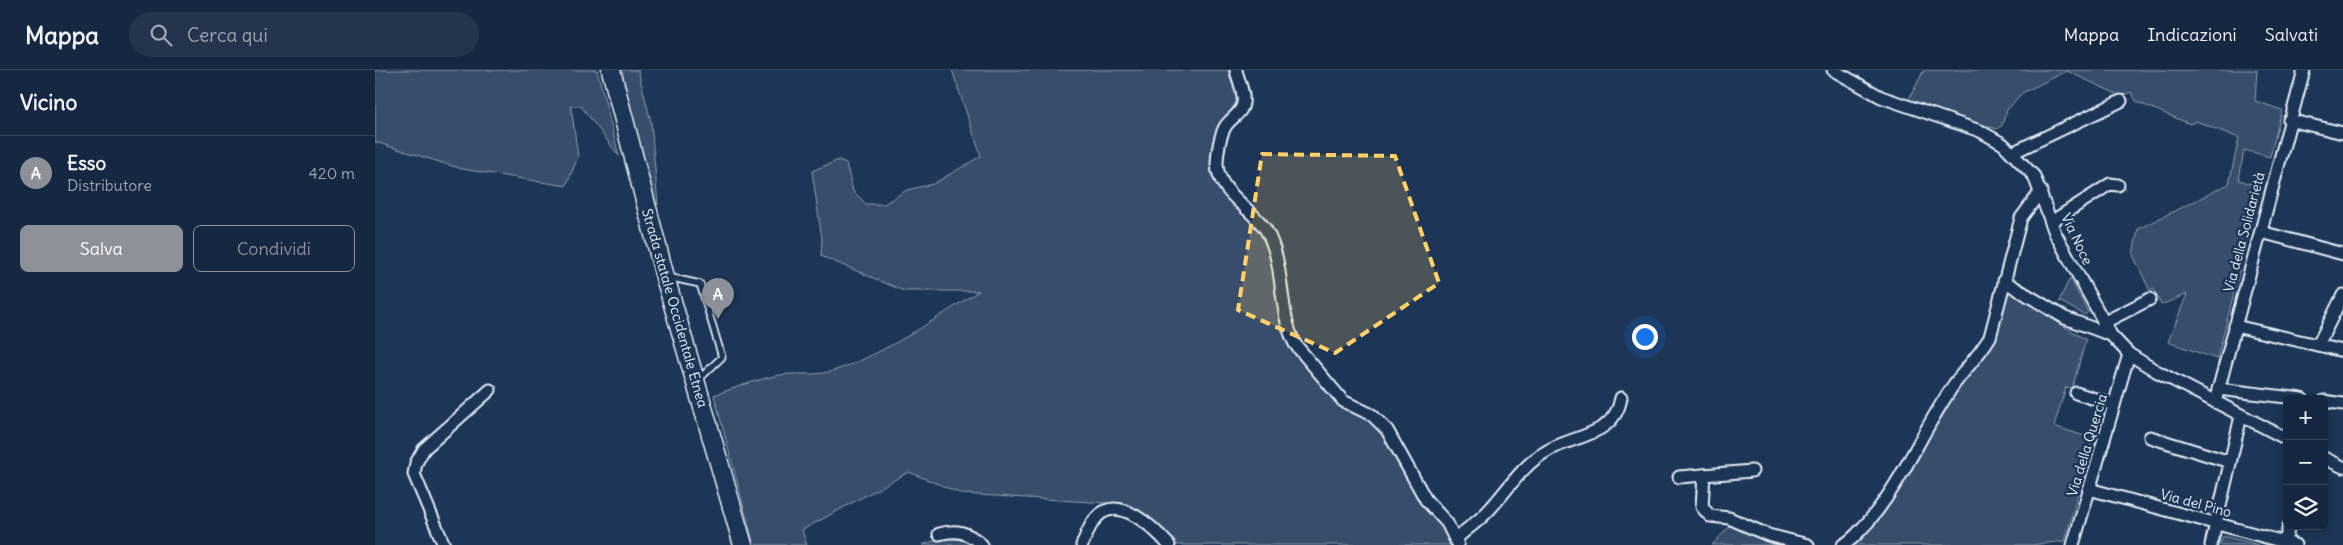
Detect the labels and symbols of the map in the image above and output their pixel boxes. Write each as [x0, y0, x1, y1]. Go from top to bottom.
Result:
street label: Via della Solidarietà [2219, 170, 2269, 294]
street label: Strada statale Occidentale Etnea [638, 206, 712, 410]
street label: Via Noce [2057, 210, 2097, 268]
pin: A [702, 278, 734, 319]
your location [1632, 324, 1658, 350]
street label: Via della Quercia [2063, 391, 2111, 499]
street label: Via del Pino [2158, 485, 2234, 521]

